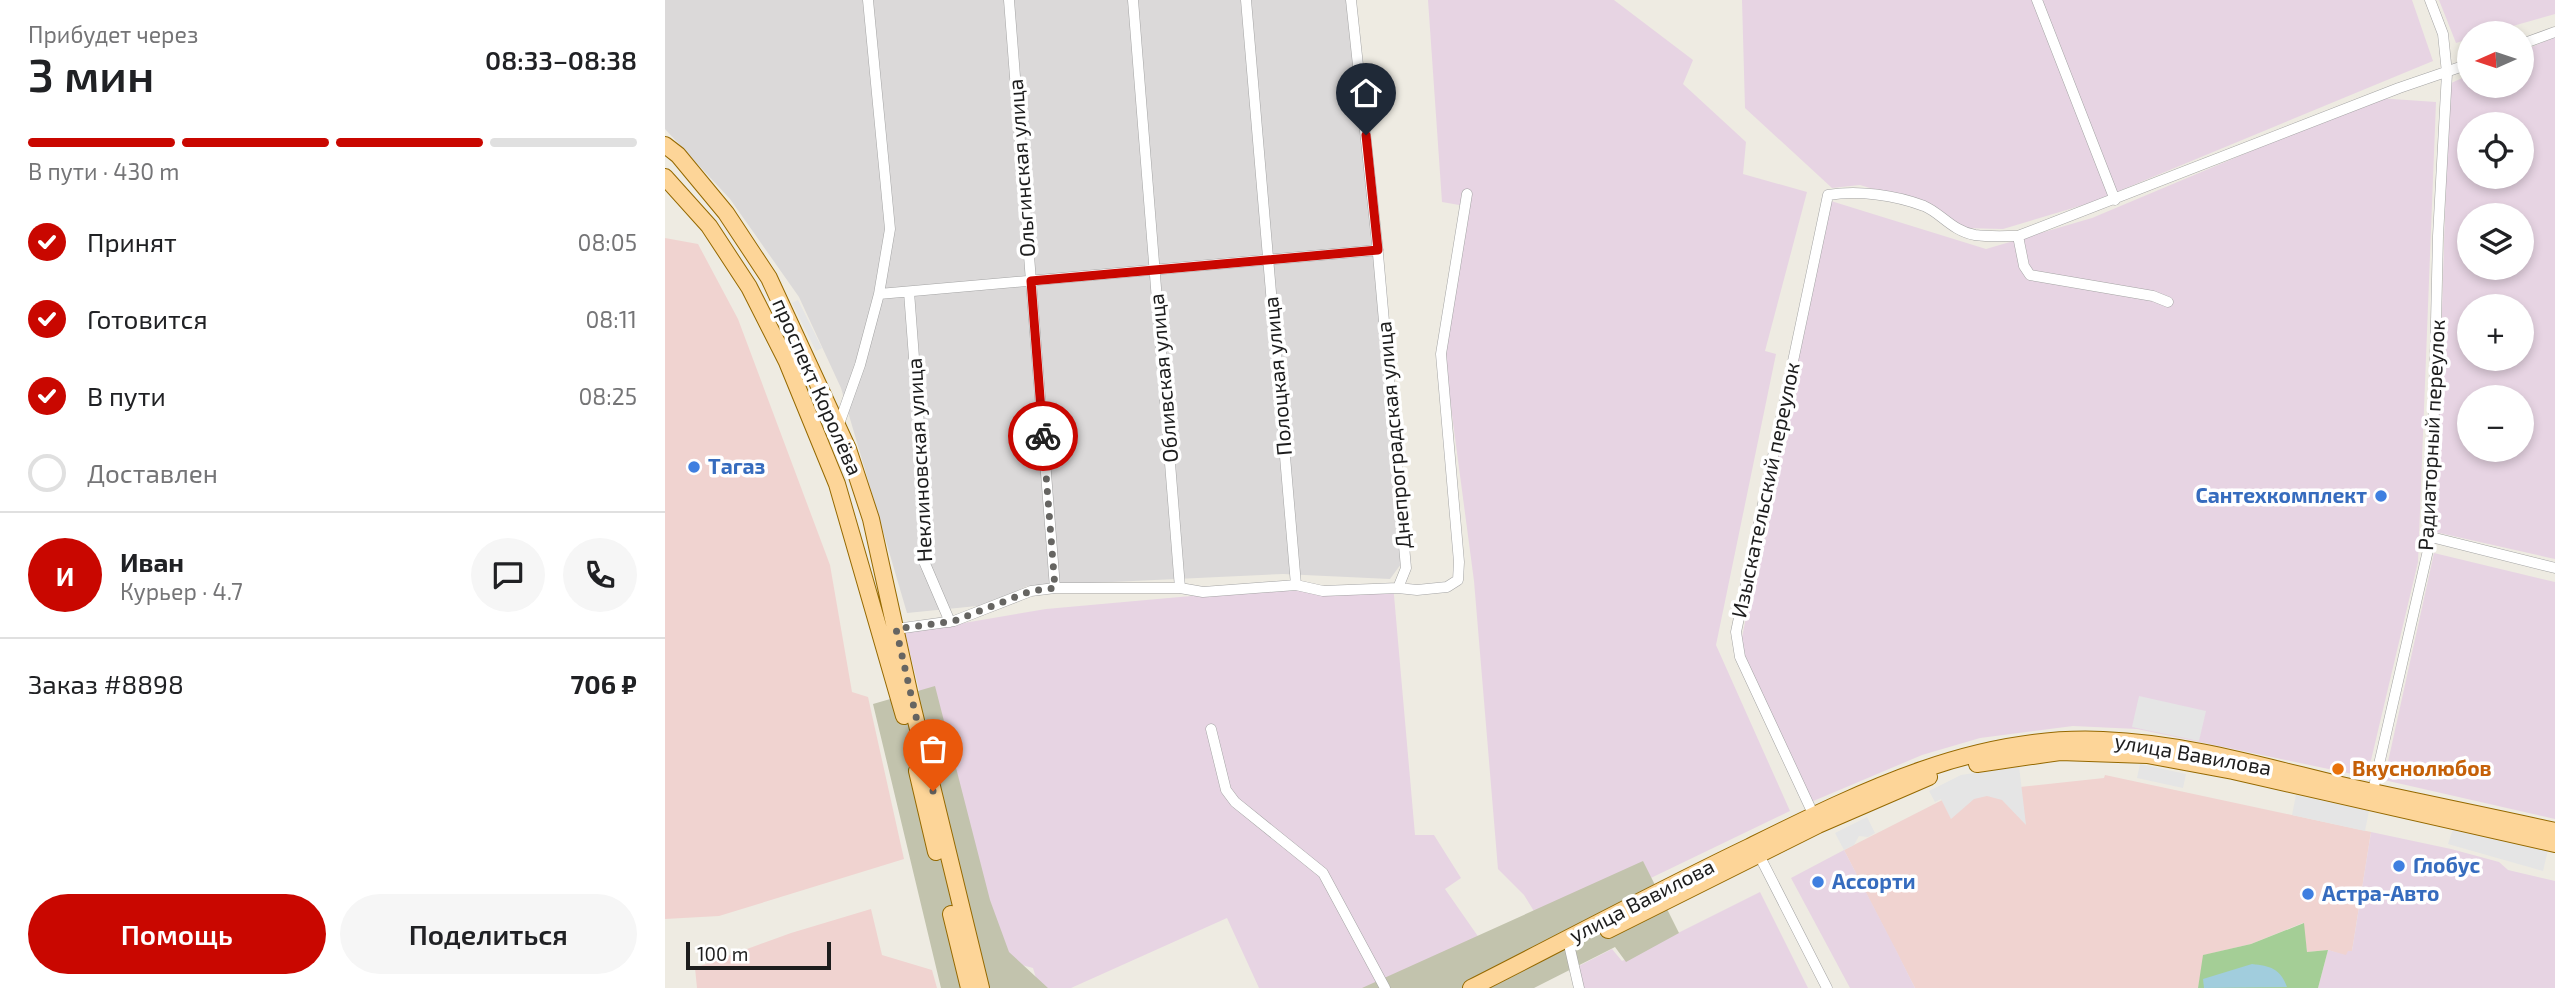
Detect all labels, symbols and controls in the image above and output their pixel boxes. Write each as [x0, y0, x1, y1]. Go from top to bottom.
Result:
text: Прибудет через [28, 20, 198, 48]
north arrow [2457, 21, 2534, 98]
map controls [2457, 21, 2534, 462]
text: 08:33–08:38 [485, 44, 637, 75]
text: 3 мин [28, 46, 154, 101]
pin [1336, 63, 1396, 135]
icon: home [1347, 74, 1385, 112]
street label: Ольгинская улица [1002, 78, 1040, 258]
button: locate [2457, 112, 2534, 189]
text: В пути · 430 m [28, 157, 179, 185]
button: layers [2457, 203, 2534, 280]
icon: check [28, 223, 66, 261]
text: Принят [87, 226, 177, 257]
text: 08:05 [578, 228, 637, 256]
street label: Обливская улица [1143, 292, 1183, 464]
street label: проспект Королёва [768, 294, 869, 479]
button: + [2457, 294, 2534, 371]
street label: Полоцкая улица [1257, 295, 1297, 457]
icon: check [28, 300, 66, 338]
text: Готовится [87, 303, 208, 334]
text: 08:11 [585, 305, 637, 333]
street label: Радиаторный переулок [2412, 319, 2450, 551]
street label: Днепроградская улица [1370, 320, 1416, 550]
street label: Неклиновская улица [901, 357, 937, 563]
street label: Изыскательский переулок [1725, 360, 1805, 620]
icon: check [28, 377, 66, 415]
text: В пути [87, 380, 166, 411]
text: 08:25 [578, 382, 637, 410]
button: − [2457, 385, 2534, 462]
courier [1008, 401, 1078, 471]
icon: bike [1024, 417, 1062, 455]
place label: Тагаз [708, 453, 765, 478]
text: Доставлен [87, 457, 218, 488]
marker: Тагаз [686, 459, 702, 475]
place label: Сантехкомплект [2195, 482, 2367, 507]
marker: Сантехкомплект [2373, 488, 2389, 504]
button: chat [471, 538, 545, 612]
button: phone [563, 538, 637, 612]
text: Иван [120, 546, 184, 577]
text: И [56, 560, 74, 591]
text: Курьер · 4.7 [120, 577, 243, 605]
text: Заказ #8898 [28, 668, 184, 699]
text: 706 ₽ [571, 668, 637, 699]
pin [903, 719, 963, 791]
street label: улица Вавилова [2113, 727, 2274, 781]
icon: bag [914, 730, 952, 768]
place label: Вкуснолюбов [2352, 755, 2492, 780]
marker: Вкуснолюбов [2330, 761, 2346, 777]
street label: улица Вавилова [1565, 852, 1718, 948]
place label: Глобус [2413, 852, 2480, 877]
marker: Глобус [2391, 858, 2407, 874]
place label: Ассорти [1832, 868, 1916, 893]
marker: Ассорти [1810, 874, 1826, 890]
place label: Астра-Авто [2322, 880, 2439, 905]
marker: Астра-Авто [2300, 886, 2316, 902]
button: Помощь [28, 894, 326, 974]
button: Поделиться [340, 894, 637, 974]
scale bar [686, 939, 831, 971]
text: 100 m [697, 942, 748, 965]

